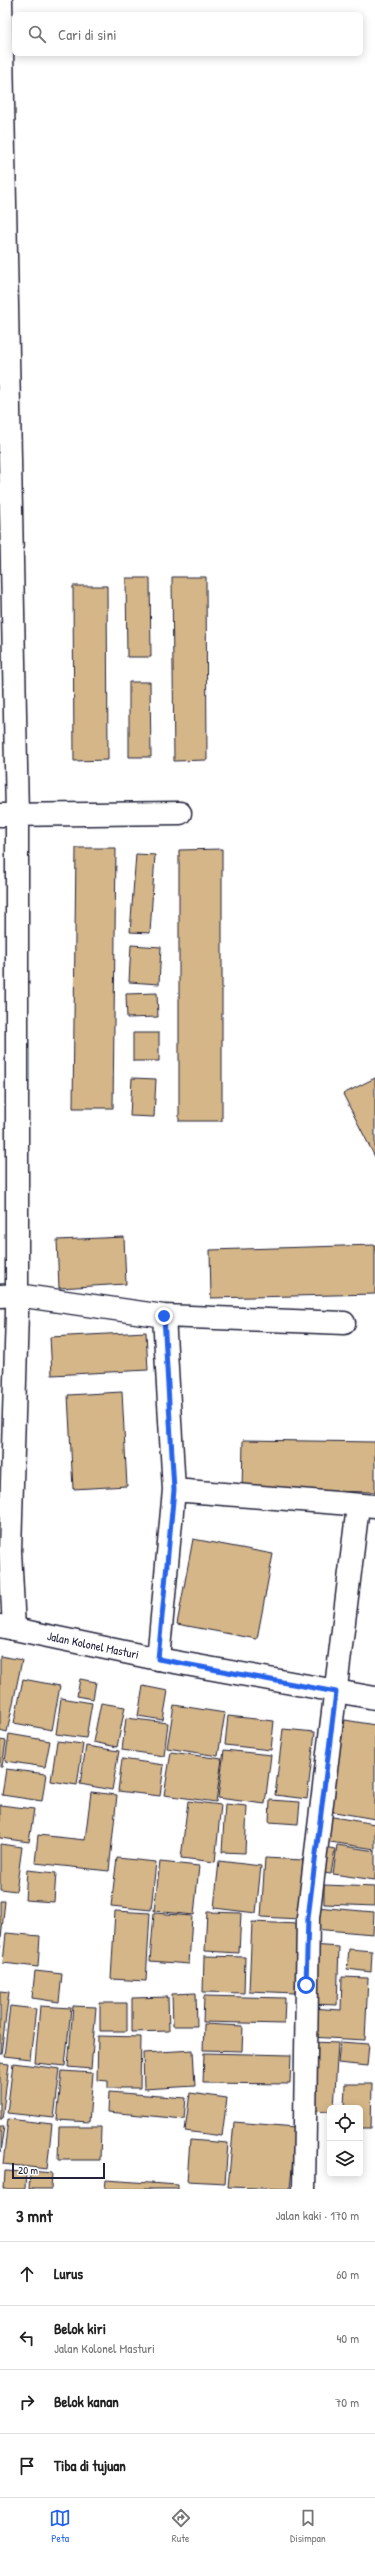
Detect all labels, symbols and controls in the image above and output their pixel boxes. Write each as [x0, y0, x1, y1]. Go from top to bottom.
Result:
search box [12, 12, 363, 56]
icon: search [26, 23, 48, 45]
text: Cari di sini [58, 24, 117, 45]
route end [155, 1307, 173, 1325]
street label: Jalan Kolonel Masturi [46, 1627, 141, 1663]
route start [297, 1976, 315, 1994]
map controls [327, 2105, 363, 2177]
button: locate [327, 2105, 363, 2141]
button: layers [327, 2141, 363, 2177]
scale bar [12, 2161, 105, 2180]
text: 20 m [18, 2163, 38, 2177]
text: 3 mnt [16, 2204, 53, 2227]
text: Jalan kaki · 170 m [275, 2206, 359, 2224]
icon: ahead [16, 2263, 38, 2285]
text: Lurus [54, 2263, 83, 2284]
text: 60 m [336, 2265, 359, 2283]
text: Belok kiri [54, 2318, 106, 2339]
icon: left [16, 2327, 38, 2349]
text: 40 m [336, 2329, 359, 2347]
text: Jalan Kolonel Masturi [54, 2339, 155, 2357]
icon: right [16, 2391, 38, 2413]
text: Belok kanan [54, 2391, 119, 2412]
text: 70 m [335, 2393, 359, 2411]
icon: arrive [16, 2455, 38, 2477]
text: Tiba di tujuan [54, 2455, 126, 2476]
tab: Peta [49, 2507, 71, 2545]
tab: Rute [170, 2507, 192, 2545]
tab: Disimpan [290, 2507, 326, 2545]

